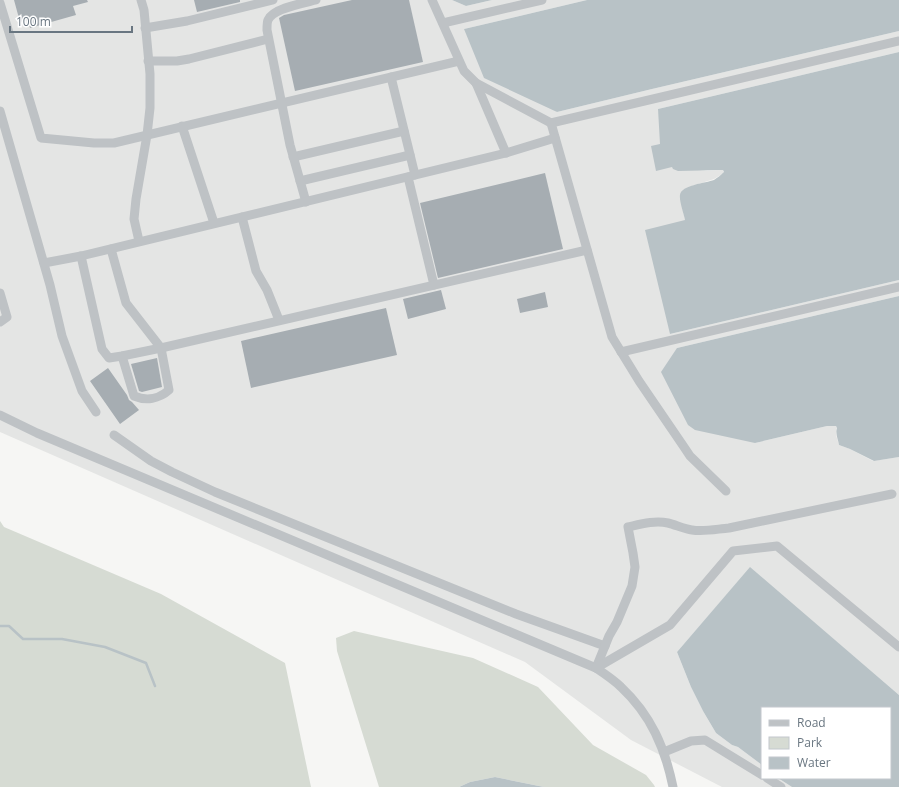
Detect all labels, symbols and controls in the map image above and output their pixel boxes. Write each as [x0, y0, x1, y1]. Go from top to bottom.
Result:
scale bar [10, 8, 132, 34]
text: 100 m [16, 13, 51, 30]
legend [761, 707, 891, 779]
text: Road [797, 714, 826, 731]
text: Park [797, 734, 823, 751]
text: Water [797, 754, 831, 771]

